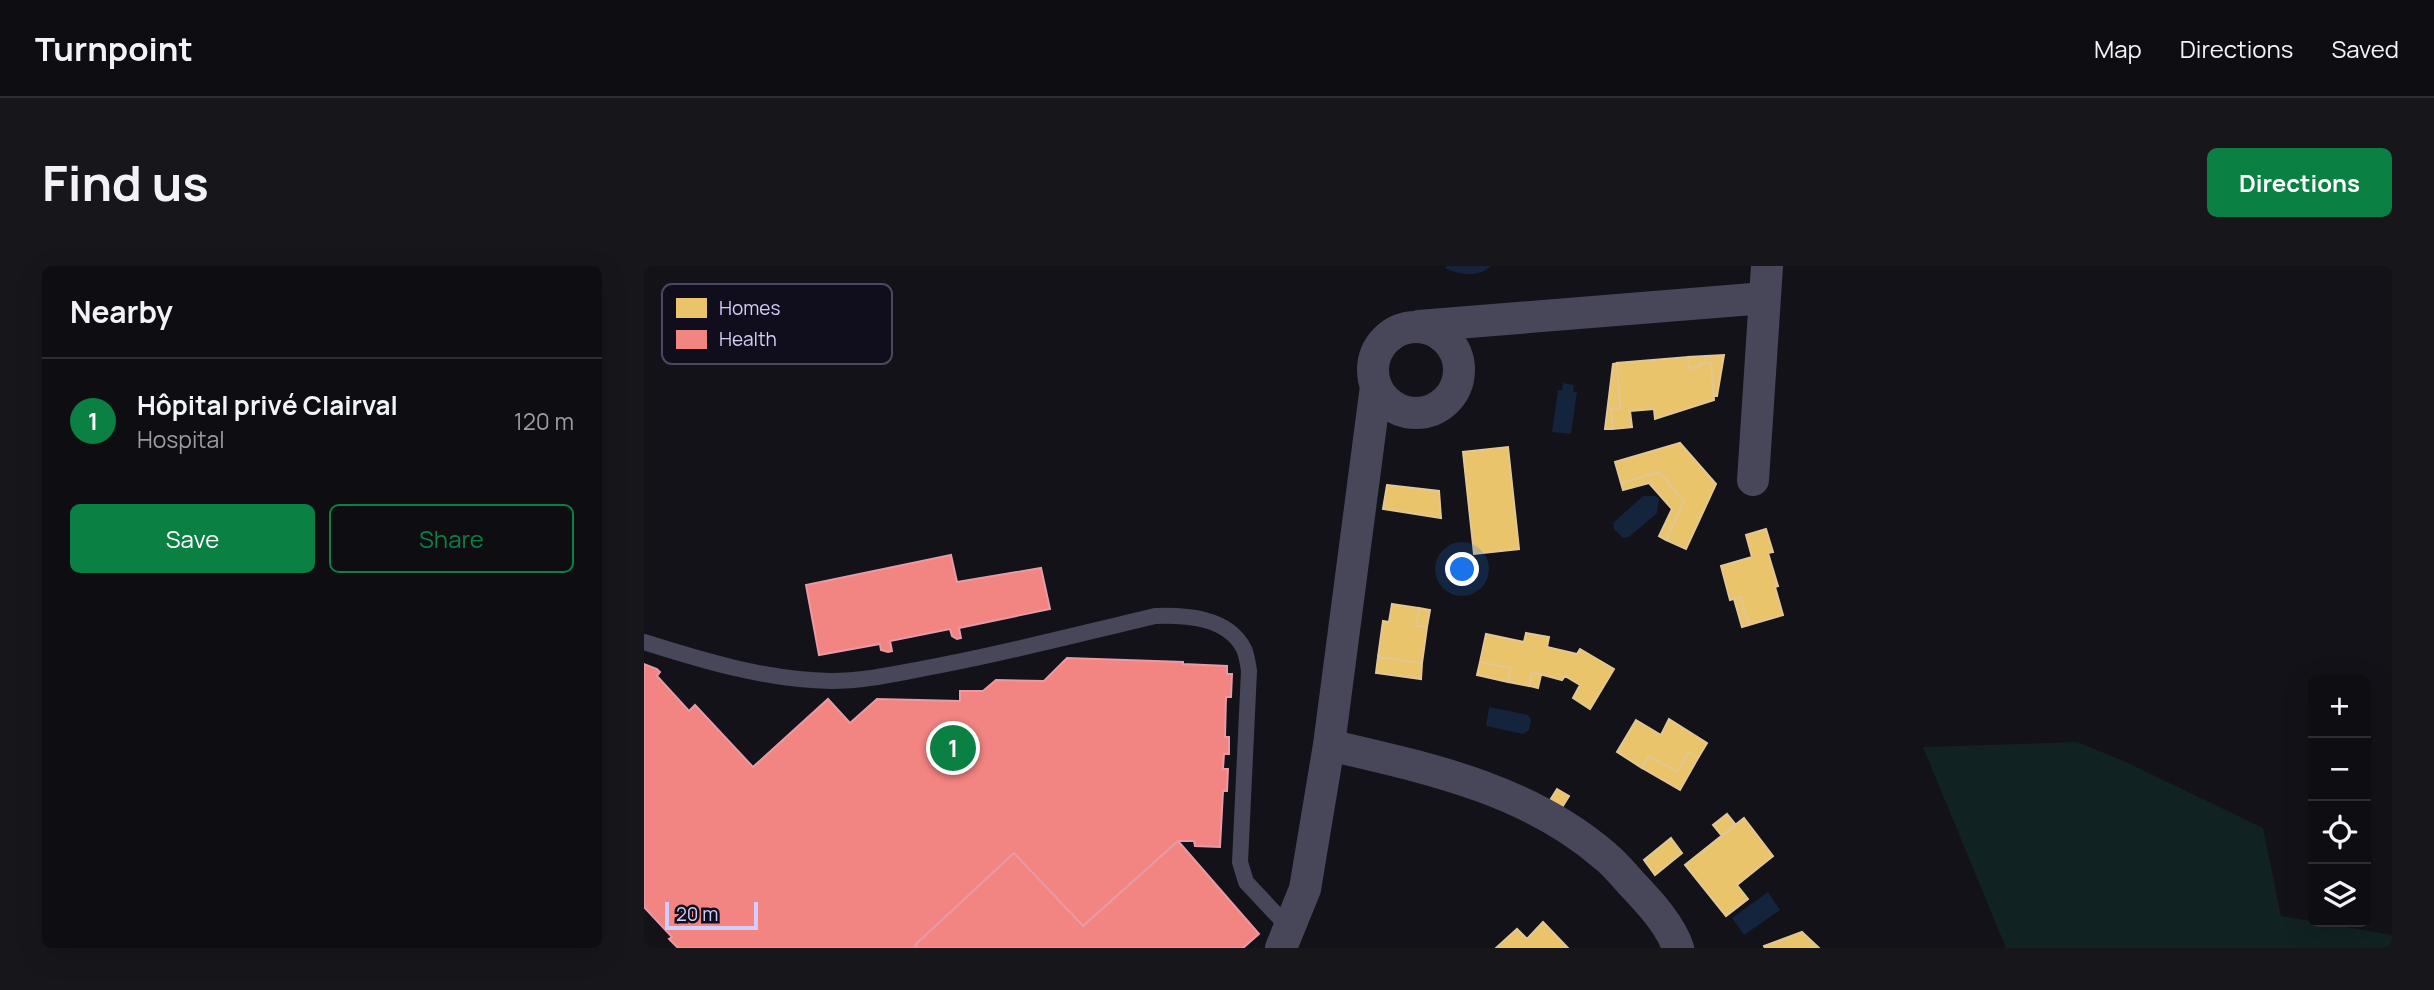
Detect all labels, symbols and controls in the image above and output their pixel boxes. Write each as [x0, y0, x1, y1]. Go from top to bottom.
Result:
text: Turnpoint [35, 26, 193, 71]
text: Map [2094, 32, 2142, 65]
text: Directions [2180, 32, 2293, 65]
text: Saved [2331, 32, 2399, 65]
button: Directions [2207, 148, 2392, 217]
text: Find us [42, 149, 209, 216]
legend [662, 284, 892, 364]
text: Nearby [70, 291, 173, 332]
text: Homes [719, 295, 780, 321]
text: Health [719, 326, 777, 352]
text: Hôpital privé Clairval [137, 387, 398, 423]
text: 1 [88, 405, 98, 437]
text: 120 m [514, 405, 574, 437]
text: Hospital [137, 423, 225, 455]
button: Save [70, 504, 315, 573]
button: Share [329, 504, 574, 573]
your location [1445, 552, 1479, 586]
map controls [2308, 675, 2371, 927]
button: + [2308, 675, 2371, 738]
pin: 1 [930, 722, 976, 774]
button: − [2308, 738, 2371, 801]
button: locate [2308, 801, 2371, 864]
button: layers [2308, 864, 2371, 927]
scale bar [665, 899, 758, 931]
text: 20 m [676, 901, 718, 927]

